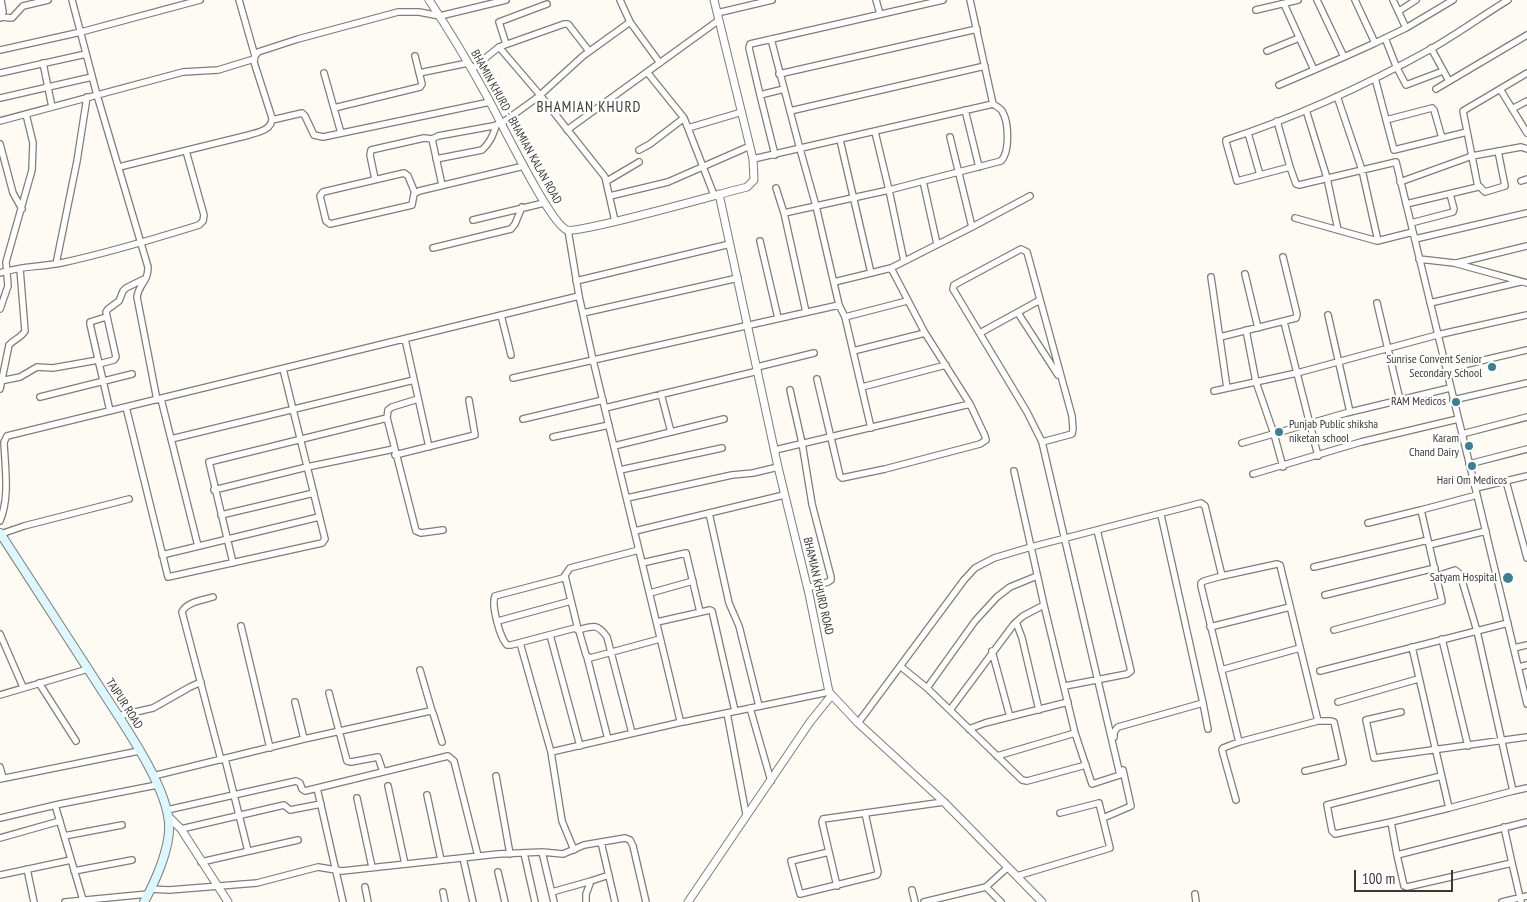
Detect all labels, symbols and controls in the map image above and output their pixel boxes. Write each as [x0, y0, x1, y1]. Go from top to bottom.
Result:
street label: BHAMIN KHURD - BHAMIAN KALAN ROAD [468, 47, 564, 207]
district label: BHAMIAN KHURD [535, 99, 643, 117]
place label: Sunrise Convent Senior Secondary School [1386, 353, 1482, 381]
marker: Sunrise Convent Senior Secondary School [1486, 361, 1498, 373]
place label: RAM Medicos [1391, 395, 1446, 409]
marker: RAM Medicos [1450, 396, 1462, 408]
place label: Punjab Public shiksha niketan school [1289, 418, 1378, 446]
marker: Punjab Public shiksha niketan school [1273, 426, 1285, 438]
place label: Karam Chand Dairy [1409, 432, 1459, 460]
marker: Karam Chand Dairy [1463, 440, 1475, 452]
marker: Hari Om Medicos [1466, 460, 1478, 472]
place label: Hari Om Medicos [1437, 474, 1507, 488]
street label: BHAMIAN KHURD ROAD [800, 536, 836, 636]
place label: Satyam Hospital [1430, 571, 1497, 585]
marker: Satyam Hospital [1501, 571, 1515, 585]
street label: TAJPUR ROAD [102, 676, 146, 732]
scale bar [1357, 860, 1456, 892]
text: 100 m [1362, 869, 1395, 888]

